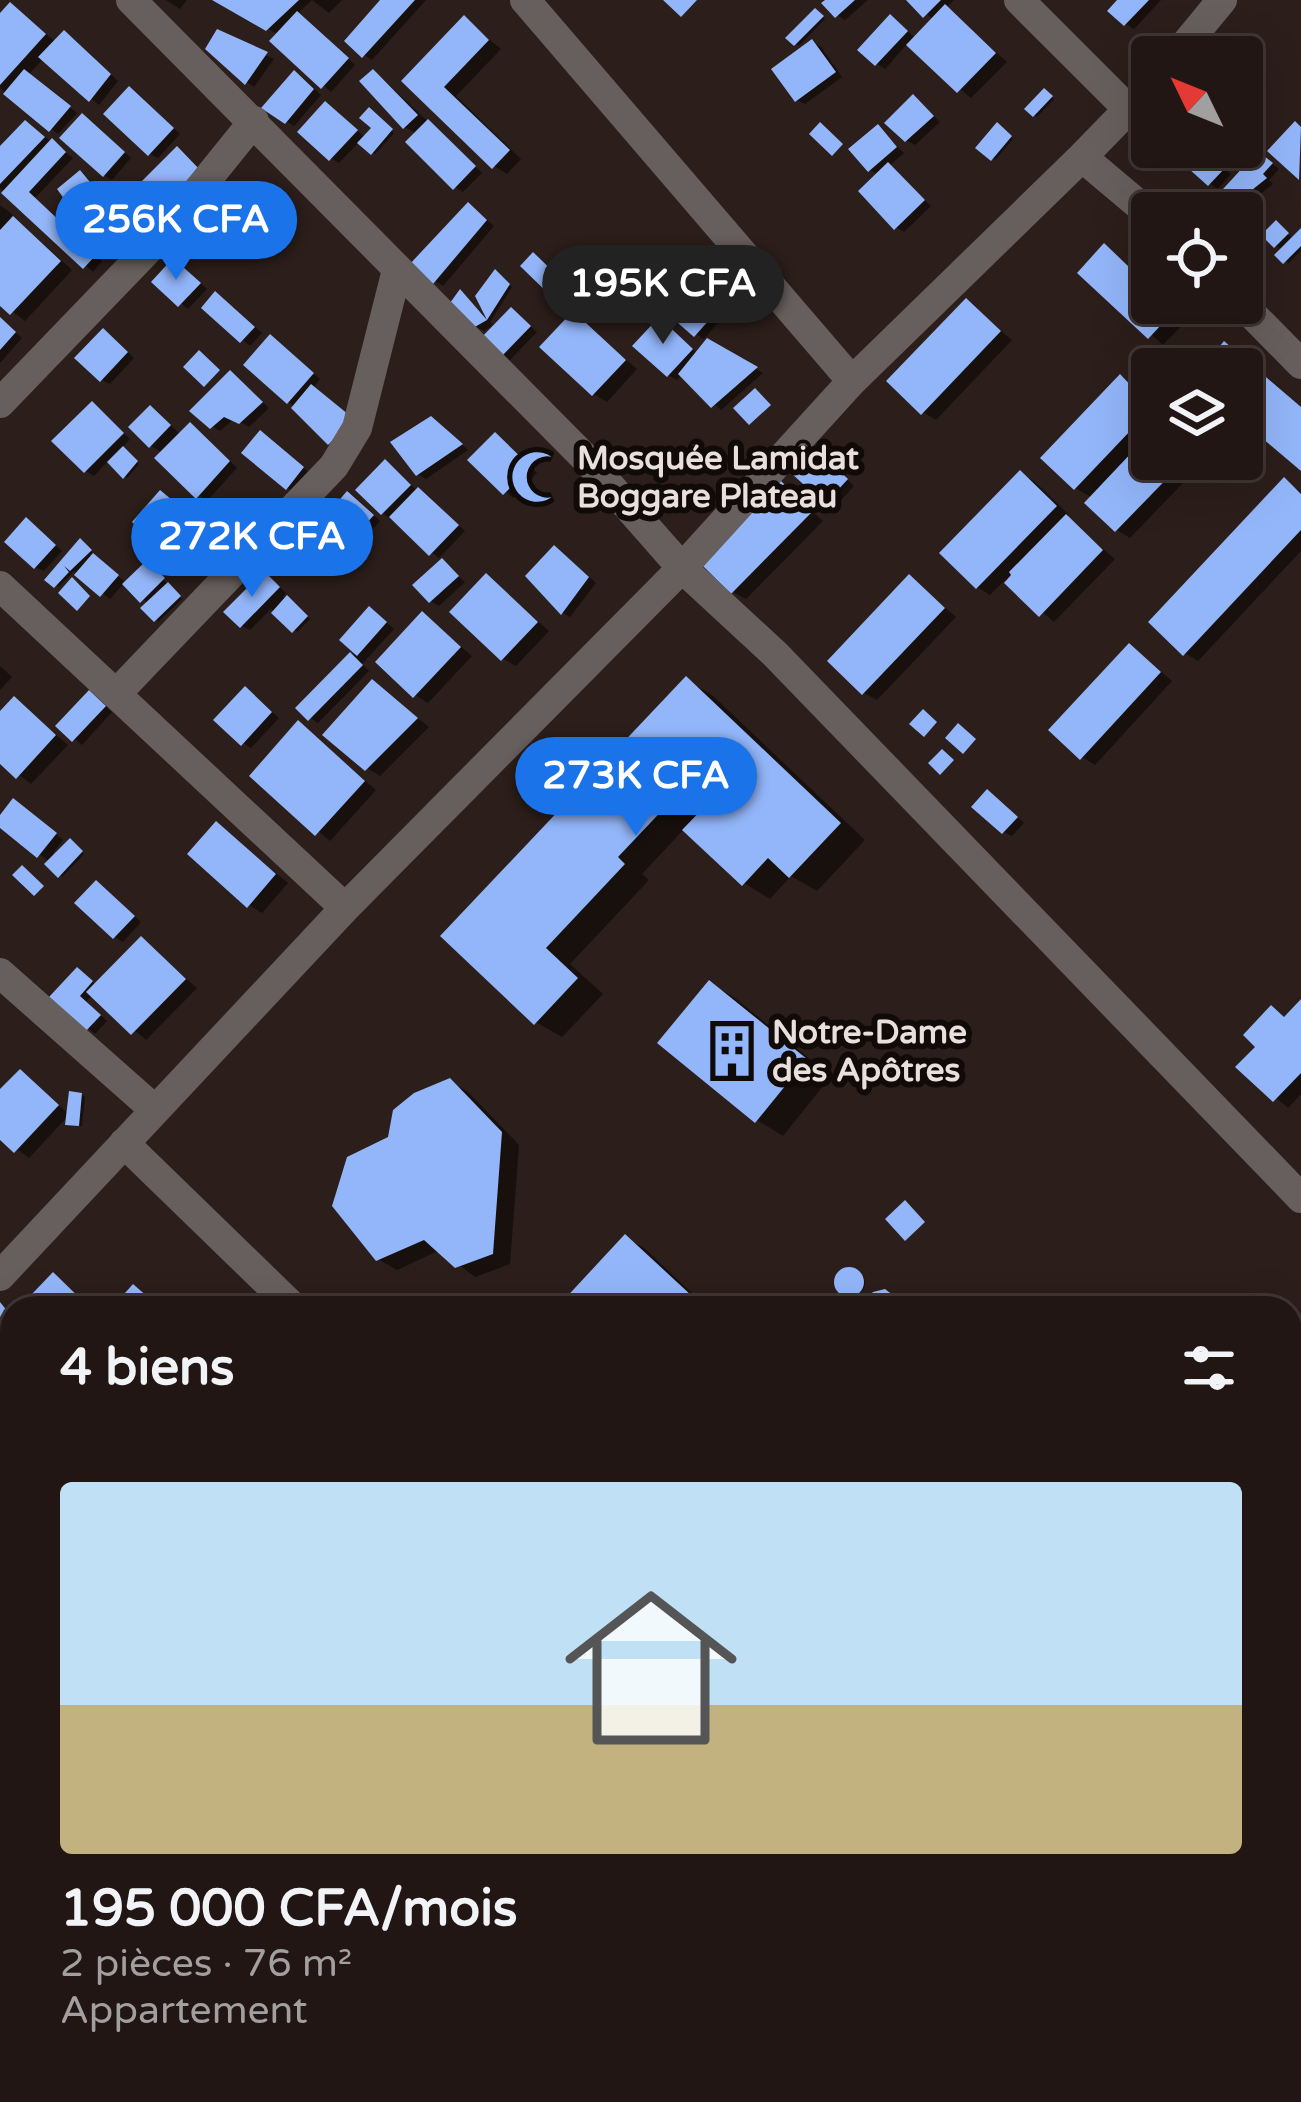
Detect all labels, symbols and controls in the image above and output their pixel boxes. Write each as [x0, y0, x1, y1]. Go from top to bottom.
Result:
north arrow [1131, 36, 1263, 168]
map controls [1131, 36, 1263, 480]
pin: 256K CFA [52, 181, 300, 283]
button: locate [1131, 192, 1263, 324]
text: 256K CFA [82, 196, 270, 243]
pin: 195K CFA [539, 245, 787, 347]
text: 195K CFA [569, 260, 757, 307]
button: layers [1131, 348, 1263, 480]
place label: Mosquée Lamidat Boggare Plateau [577, 439, 859, 516]
mosque icon: Mosquée Lamidat Boggare Plateau [508, 448, 566, 506]
pin: 272K CFA [128, 498, 376, 600]
text: 272K CFA [158, 513, 346, 560]
pin: 273K CFA [512, 737, 760, 839]
text: 273K CFA [542, 752, 730, 799]
place label: Notre-Dame des Apôtres [772, 1013, 967, 1090]
building icon: Notre-Dame des Apôtres [703, 1022, 761, 1080]
icon: filters [1176, 1335, 1242, 1401]
text: 4 biens [60, 1337, 235, 1399]
icon: home [543, 1560, 759, 1776]
text: 195 000 CFA/mois [60, 1878, 517, 1940]
text: 2 pièces · 76 m² [60, 1940, 352, 1987]
text: Appartement [60, 1987, 308, 2034]

